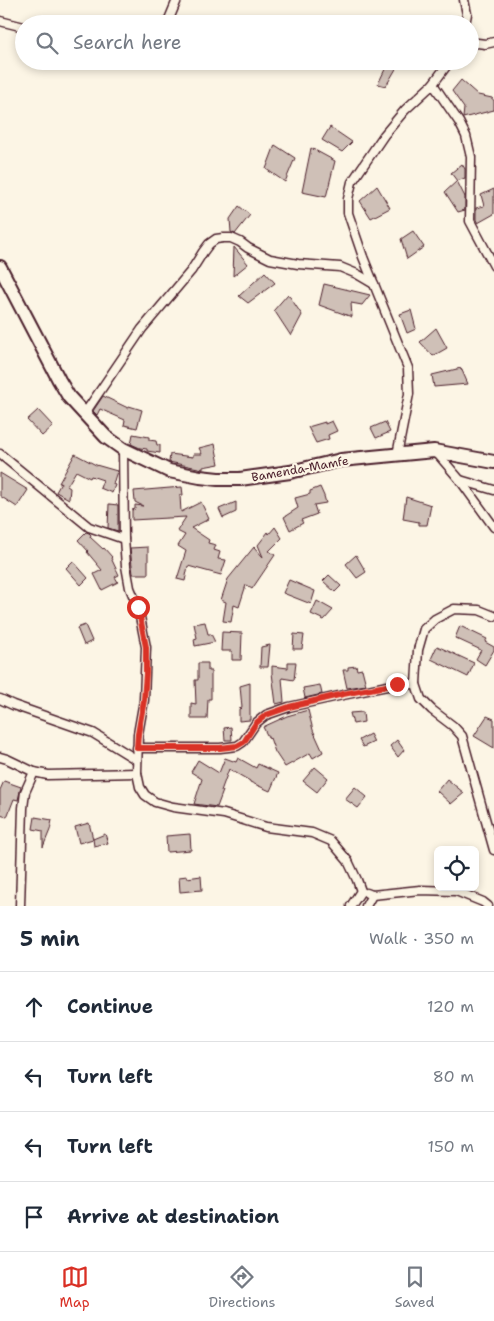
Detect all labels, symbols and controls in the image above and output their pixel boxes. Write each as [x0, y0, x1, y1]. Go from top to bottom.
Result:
search box [15, 15, 479, 70]
icon: search [33, 29, 61, 57]
text: Search here [73, 30, 182, 55]
street label: Bamenda-Mamfe [250, 453, 350, 485]
route start [127, 596, 150, 619]
route end [386, 673, 409, 696]
map controls [434, 846, 479, 891]
button: locate [434, 846, 479, 891]
text: 5 min [20, 925, 80, 953]
text: Walk · 350 m [369, 928, 474, 949]
icon: ahead [20, 993, 48, 1021]
text: Continue [67, 994, 153, 1019]
text: 120 m [427, 996, 474, 1017]
icon: left [20, 1063, 48, 1091]
text: Turn left [67, 1064, 153, 1089]
text: 80 m [433, 1066, 474, 1087]
icon: left [20, 1133, 48, 1161]
text: Turn left [67, 1134, 153, 1159]
text: 150 m [427, 1136, 474, 1157]
icon: arrive [20, 1203, 48, 1231]
text: Arrive at destination [67, 1204, 279, 1229]
tab: Map [60, 1263, 90, 1311]
tab: Directions [209, 1263, 275, 1311]
tab: Saved [395, 1263, 434, 1311]

